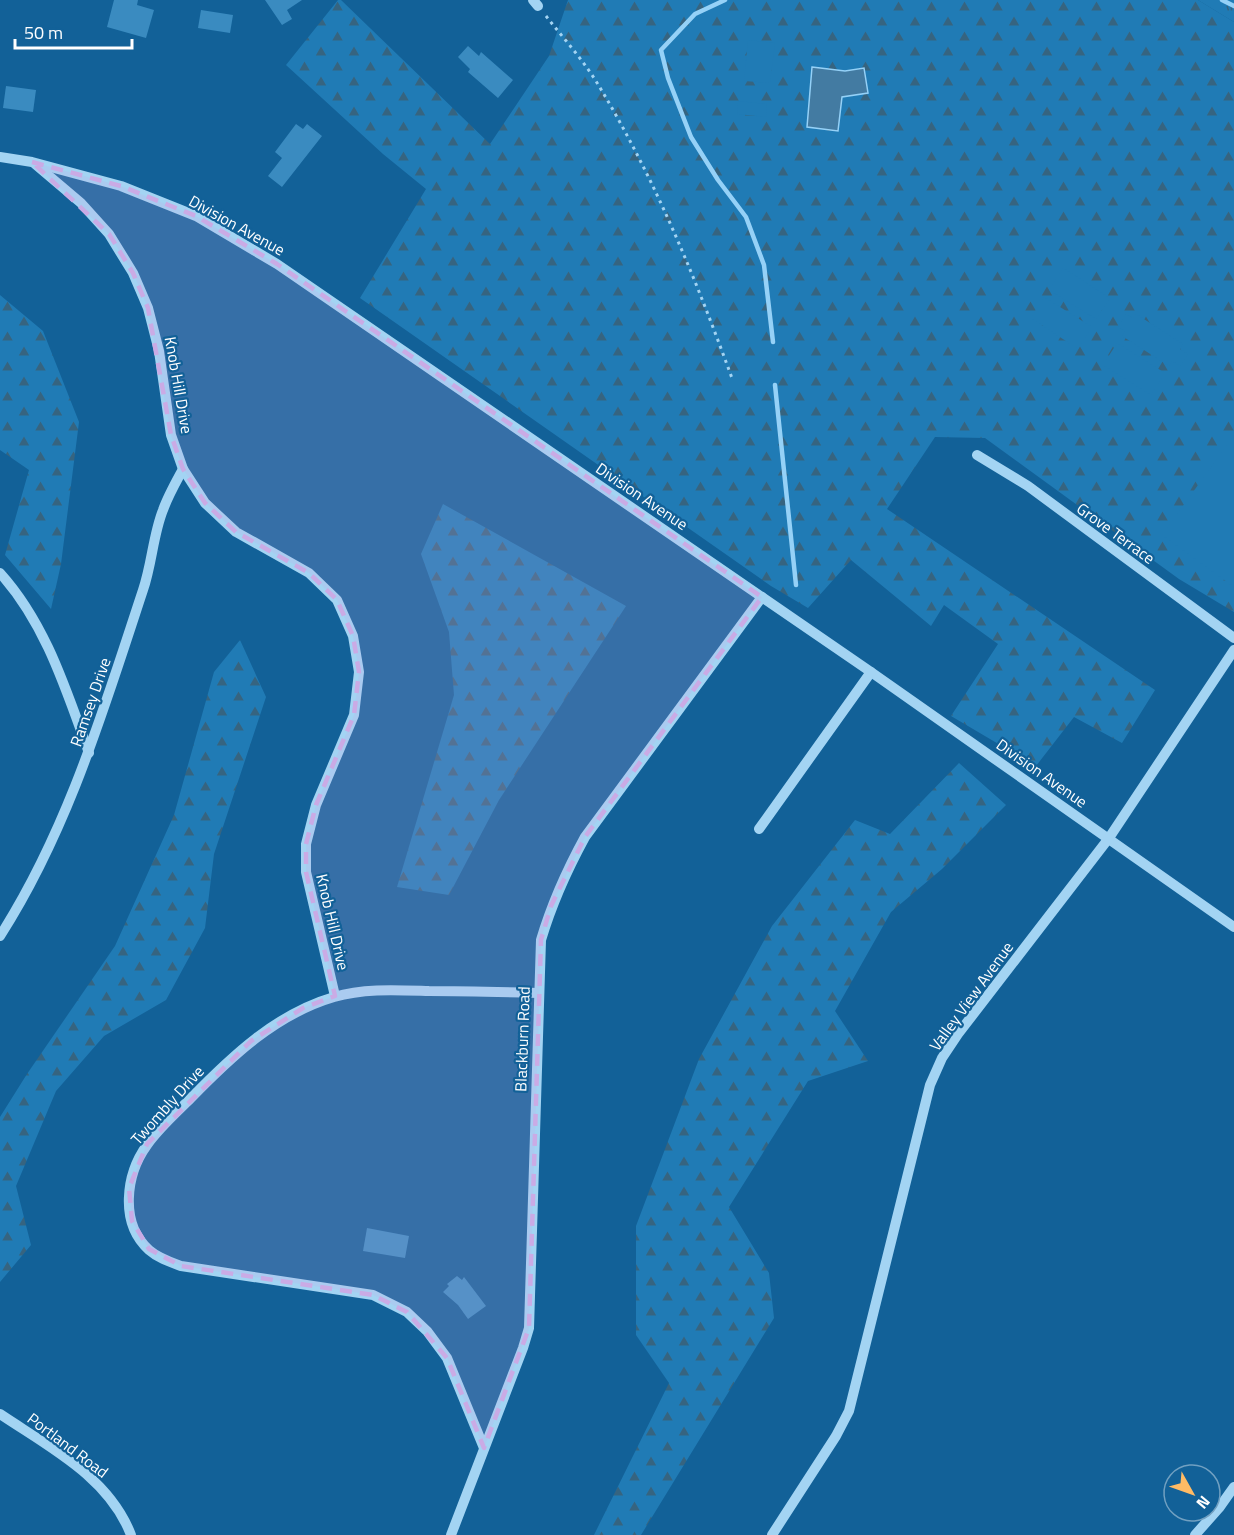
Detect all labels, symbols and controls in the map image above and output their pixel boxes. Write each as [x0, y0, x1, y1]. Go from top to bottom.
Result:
scale bar [15, 12, 132, 50]
text: 50 m [24, 19, 63, 46]
street label: Division Avenue [185, 189, 289, 261]
street label: Knob Hill Drive [159, 335, 199, 435]
street label: Division Avenue [591, 456, 693, 536]
street label: Grove Terrace [1072, 496, 1160, 570]
street label: Ramsey Drive [64, 654, 116, 750]
street label: Division Avenue [991, 733, 1093, 813]
street label: Knob Hill Drive [310, 871, 356, 973]
street label: Valley View Avenue [923, 936, 1019, 1056]
street label: Blackburn Road [508, 986, 536, 1092]
street label: Twombly Drive [125, 1060, 209, 1150]
street label: Portland Road [22, 1407, 114, 1483]
north arrow [1162, 1463, 1222, 1523]
text: N [1191, 1491, 1216, 1515]

